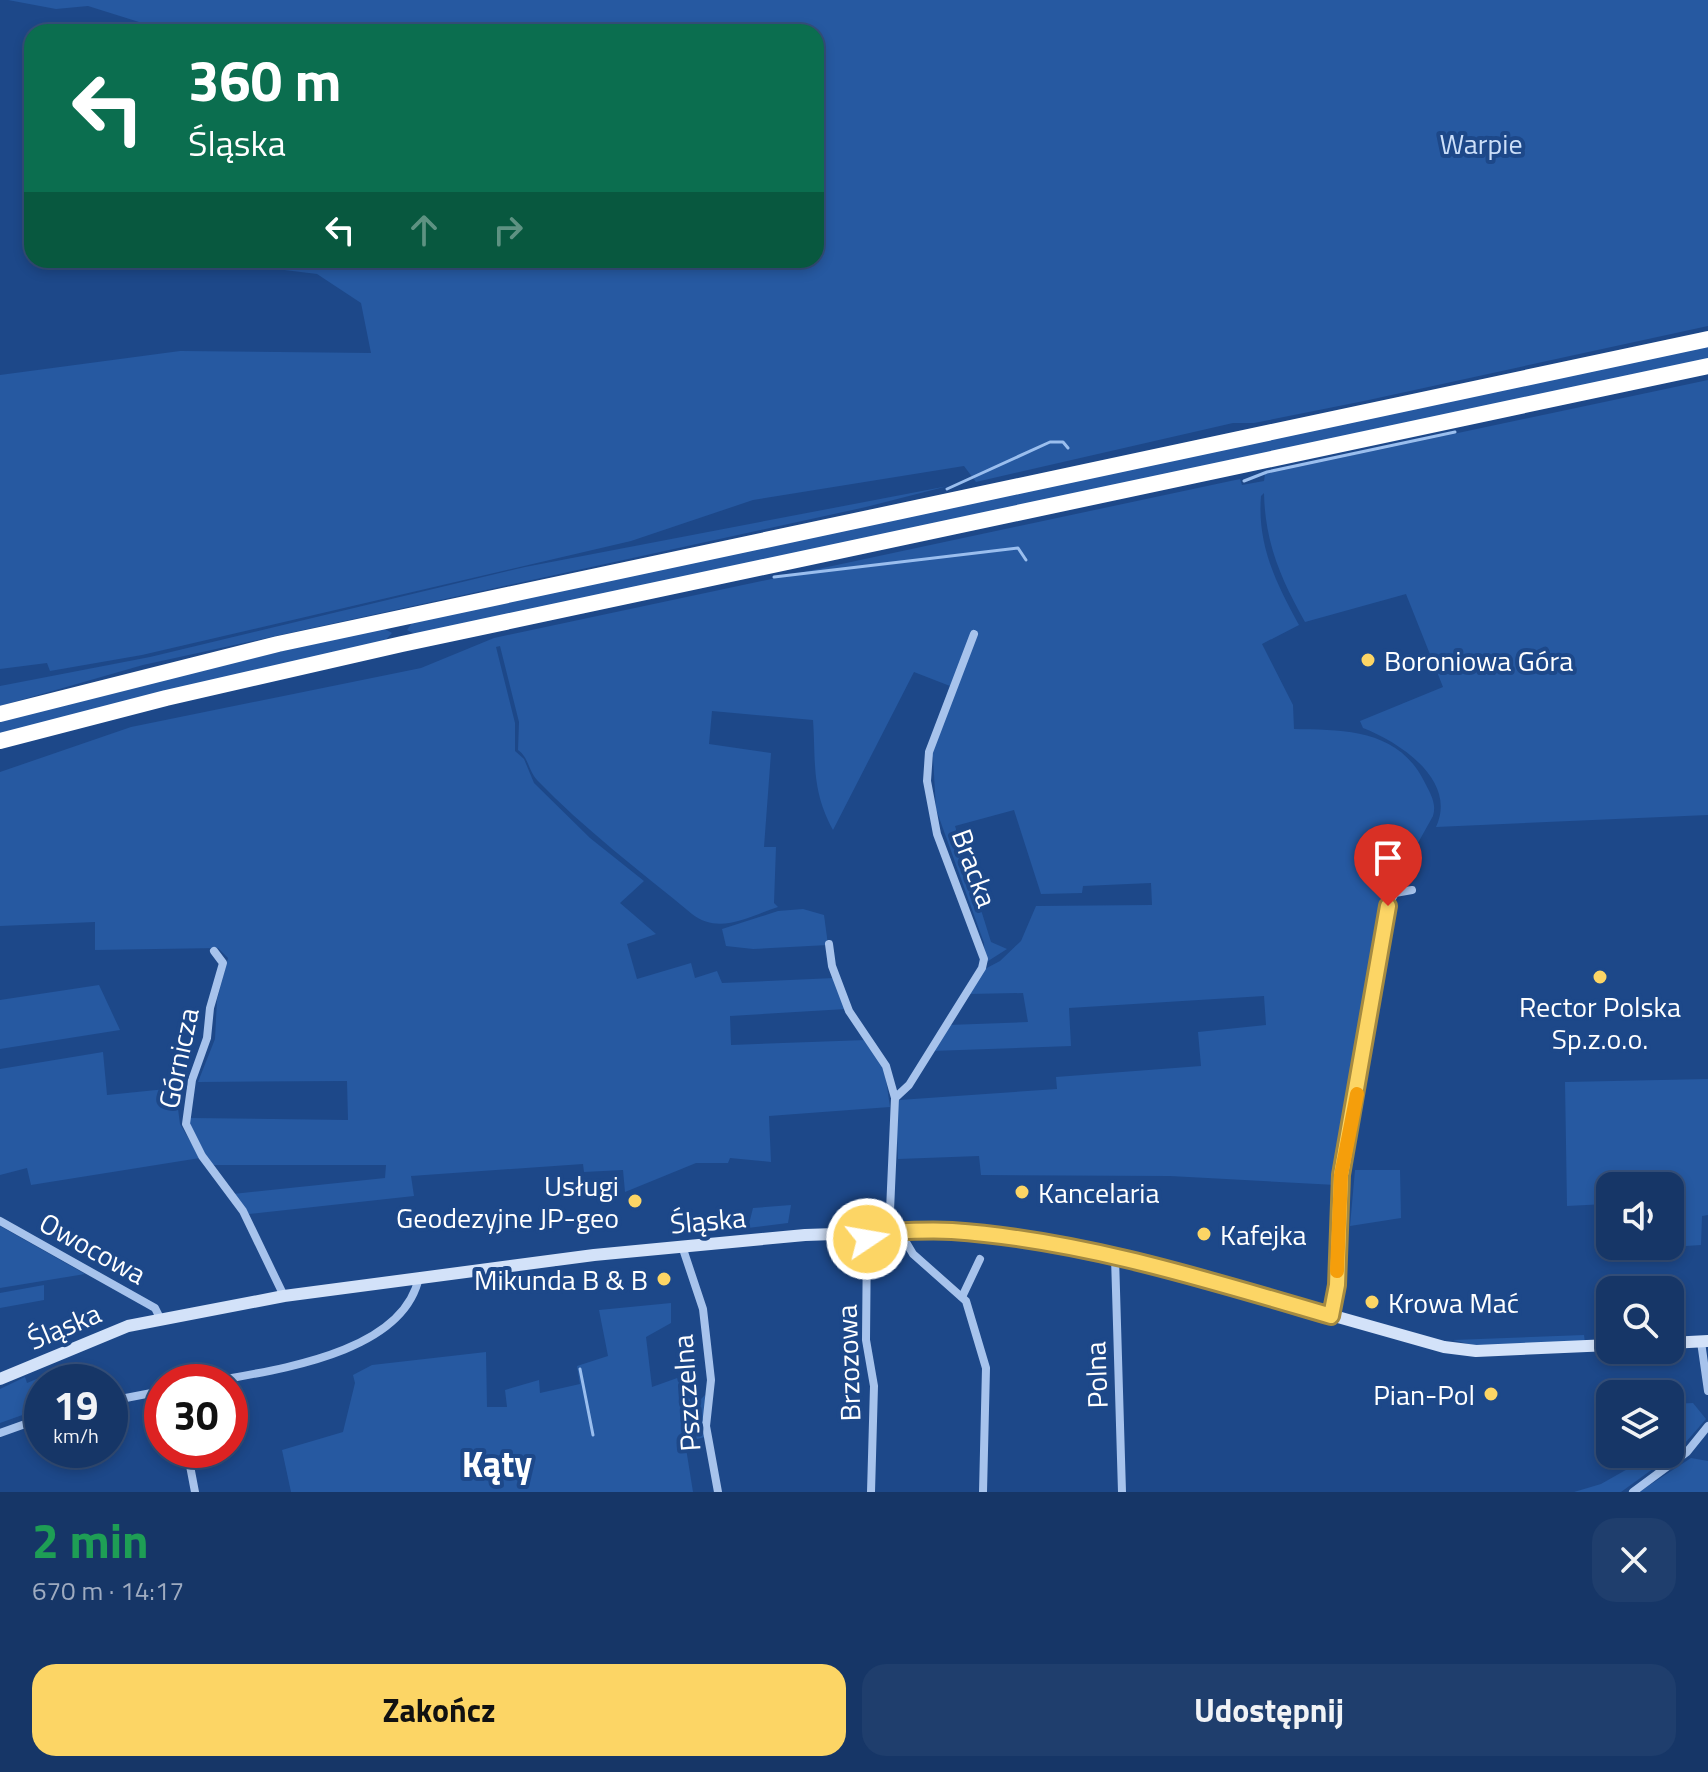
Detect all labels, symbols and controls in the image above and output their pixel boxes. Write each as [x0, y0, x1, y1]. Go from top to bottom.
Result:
text: 360 m [188, 38, 341, 123]
icon: left [56, 56, 160, 160]
text: Śląska [188, 115, 286, 170]
park label: Warpie [1439, 122, 1523, 165]
icon: left [318, 208, 362, 252]
icon: ahead [402, 208, 446, 252]
icon: right [486, 208, 530, 252]
place label: Boroniowa Góra [1384, 639, 1573, 682]
marker: Boroniowa Góra [1359, 651, 1377, 669]
street label: Bracka [941, 823, 1009, 913]
pin [1354, 824, 1422, 906]
icon: arrive [1366, 836, 1410, 880]
marker: Rector Polska Sp.z.o.o. [1591, 968, 1609, 986]
place label: Rector Polska Sp.z.o.o. [1519, 985, 1681, 1060]
street label: Górnicza [146, 1004, 210, 1112]
place label: Usługi Geodezyjne JP-geo [396, 1164, 619, 1239]
place label: Kancelaria [1038, 1171, 1160, 1214]
map controls [1596, 1172, 1684, 1468]
button: sound [1596, 1172, 1684, 1260]
marker: Kancelaria [1013, 1183, 1031, 1201]
marker: Usługi Geodezyjne JP-geo [626, 1192, 644, 1210]
street label: Śląska [668, 1195, 748, 1245]
position arrow [825, 1197, 909, 1281]
street label: Owocowa [32, 1201, 154, 1295]
place label: Kafejka [1220, 1213, 1307, 1256]
marker: Kafejka [1195, 1225, 1213, 1243]
place label: Mikunda B & B [474, 1258, 648, 1301]
marker: Mikunda B & B [655, 1270, 673, 1288]
button: search [1596, 1276, 1684, 1364]
place label: Krowa Mać [1388, 1281, 1519, 1324]
street label: Śląska [21, 1291, 107, 1361]
marker: Krowa Mać [1363, 1293, 1381, 1311]
street label: Brzozowa [824, 1304, 872, 1422]
street label: Pszczelna [660, 1333, 712, 1453]
street label: Polna [1073, 1341, 1119, 1409]
speed limit sign: 30 [144, 1364, 248, 1468]
place label: Pian-Pol [1373, 1373, 1475, 1416]
text: 19 [54, 1375, 98, 1436]
button: layers [1596, 1380, 1684, 1468]
marker: Pian-Pol [1482, 1385, 1500, 1403]
text: km/h [53, 1420, 99, 1451]
district label: Kąty [462, 1436, 532, 1491]
text: 2 min [32, 1504, 149, 1577]
button: close [1592, 1518, 1676, 1602]
text: 670 m · 14:17 [32, 1571, 184, 1610]
button: Zakończ [32, 1664, 846, 1756]
button: Udostępnij [862, 1664, 1676, 1756]

